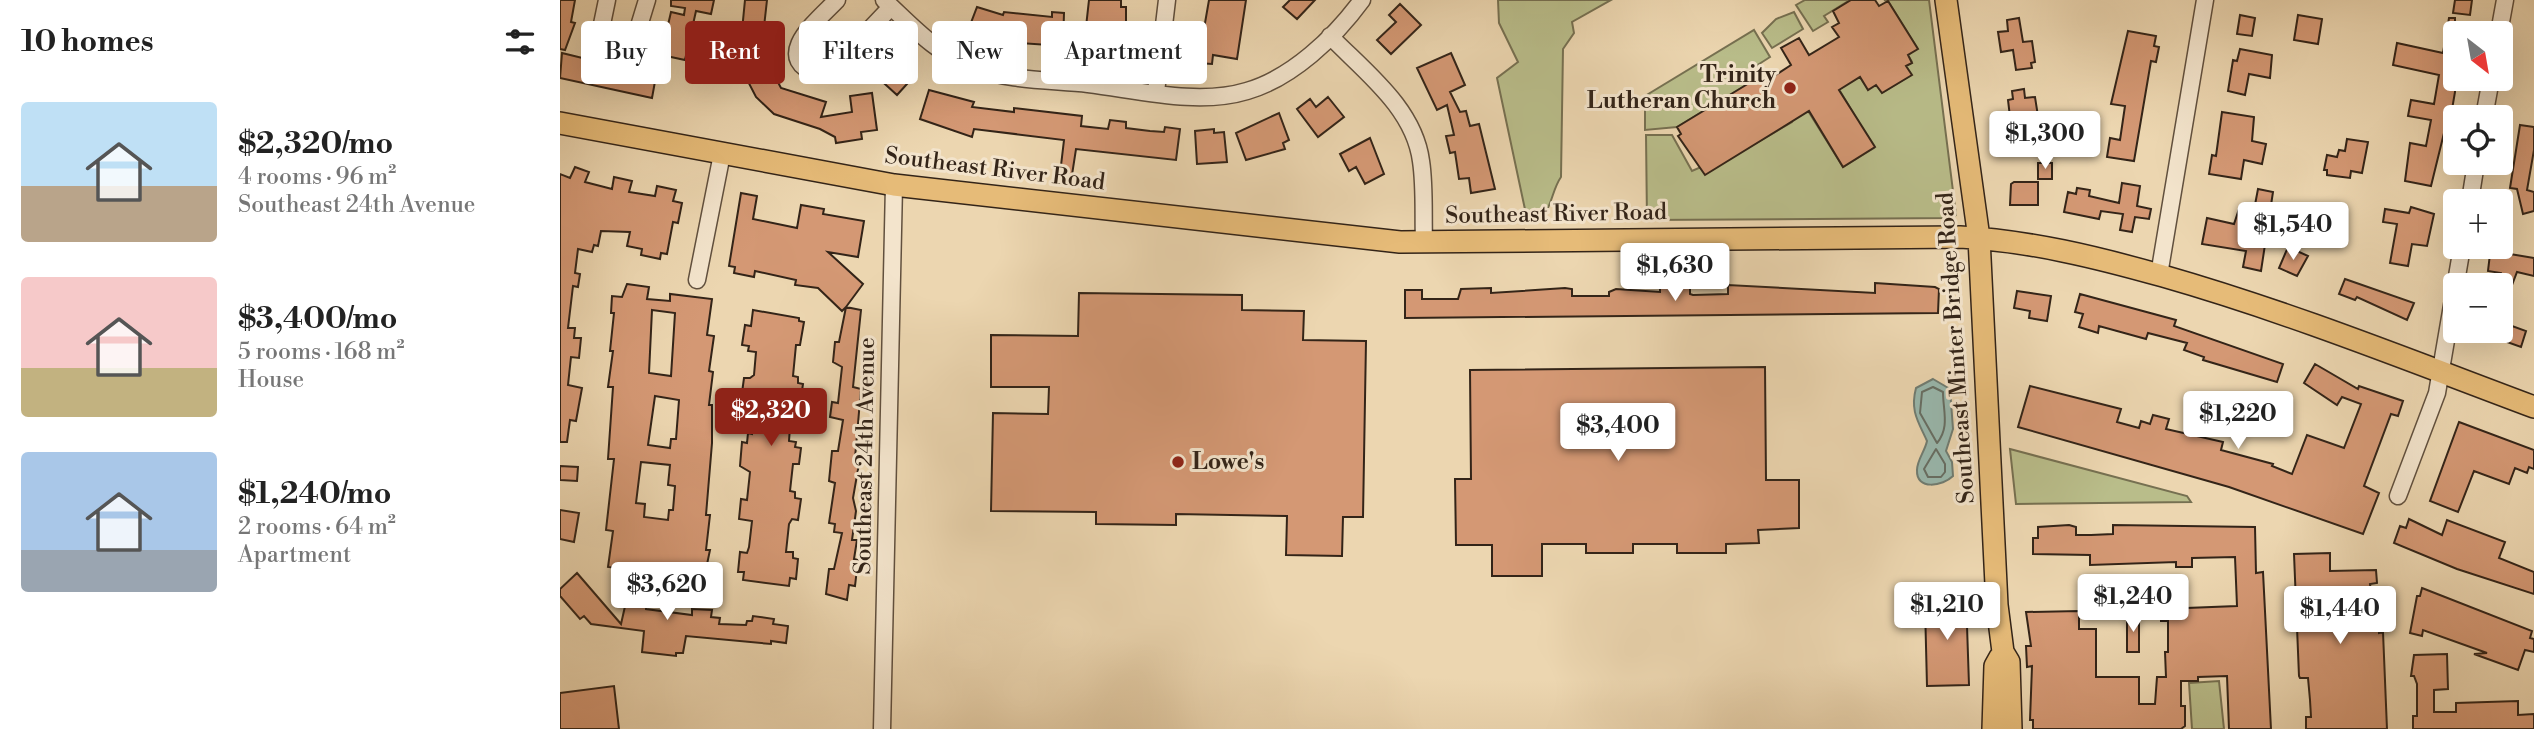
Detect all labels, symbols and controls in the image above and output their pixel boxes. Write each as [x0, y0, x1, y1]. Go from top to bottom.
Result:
chip: Buy [581, 21, 671, 84]
chip: Rent [685, 21, 785, 84]
chip: Filters [799, 21, 918, 84]
chip: New [932, 21, 1027, 84]
chip: Apartment [1041, 21, 1207, 84]
north arrow [2443, 21, 2513, 91]
map controls [2443, 21, 2513, 343]
text: 10 homes [21, 23, 154, 61]
icon: filters [501, 23, 539, 61]
place label: Trinity Lutheran Church [1587, 61, 1776, 115]
marker: Trinity Lutheran Church [1782, 80, 1798, 96]
button: locate [2443, 105, 2513, 175]
pin: $1,300 [1988, 111, 2102, 171]
text: $1,300 [2005, 120, 2085, 148]
text: $2,320/mo [238, 125, 393, 163]
icon: home [77, 130, 161, 214]
street label: Southeast River Road [883, 142, 1107, 196]
text: 4 rooms · 96 m² [238, 163, 396, 191]
button: + [2443, 189, 2513, 259]
text: Southeast 24th Avenue [238, 191, 475, 219]
street label: Southeast Minter Bridge Road [1931, 191, 1981, 505]
street label: Southeast River Road [1445, 198, 1667, 230]
pin: $1,540 [2236, 202, 2350, 262]
text: $1,540 [2254, 211, 2332, 239]
pin: $1,630 [1618, 244, 1732, 303]
text: $1,630 [1636, 252, 1714, 280]
button: − [2443, 273, 2513, 343]
text: $3,400/mo [238, 300, 398, 338]
icon: home [77, 305, 161, 389]
street label: Southeast 24th Avenue [849, 337, 881, 575]
text: 5 rooms · 168 m² [238, 338, 405, 366]
text: House [238, 366, 304, 394]
pin: $2,320 [714, 388, 828, 448]
pin: $1,220 [2181, 392, 2295, 451]
text: $2,320 [731, 397, 811, 425]
text: $1,220 [2199, 400, 2277, 428]
pin: $3,400 [1561, 404, 1675, 463]
text: $3,400 [1576, 412, 1660, 440]
place label: Lowe's [1192, 448, 1264, 476]
marker: Lowe's [1170, 454, 1186, 470]
text: $1,240/mo [238, 475, 391, 513]
icon: home [77, 480, 161, 564]
text: 2 rooms · 64 m² [238, 513, 396, 541]
text: Apartment [238, 541, 351, 569]
pin: $3,620 [610, 562, 724, 622]
text: $3,620 [627, 571, 707, 599]
pin: $1,240 [2076, 574, 2190, 634]
pin: $1,210 [1890, 582, 2004, 642]
text: $1,240 [2094, 583, 2172, 611]
pin: $1,440 [2283, 586, 2397, 646]
text: $1,210 [1910, 591, 1984, 619]
text: $1,440 [2300, 595, 2380, 623]

